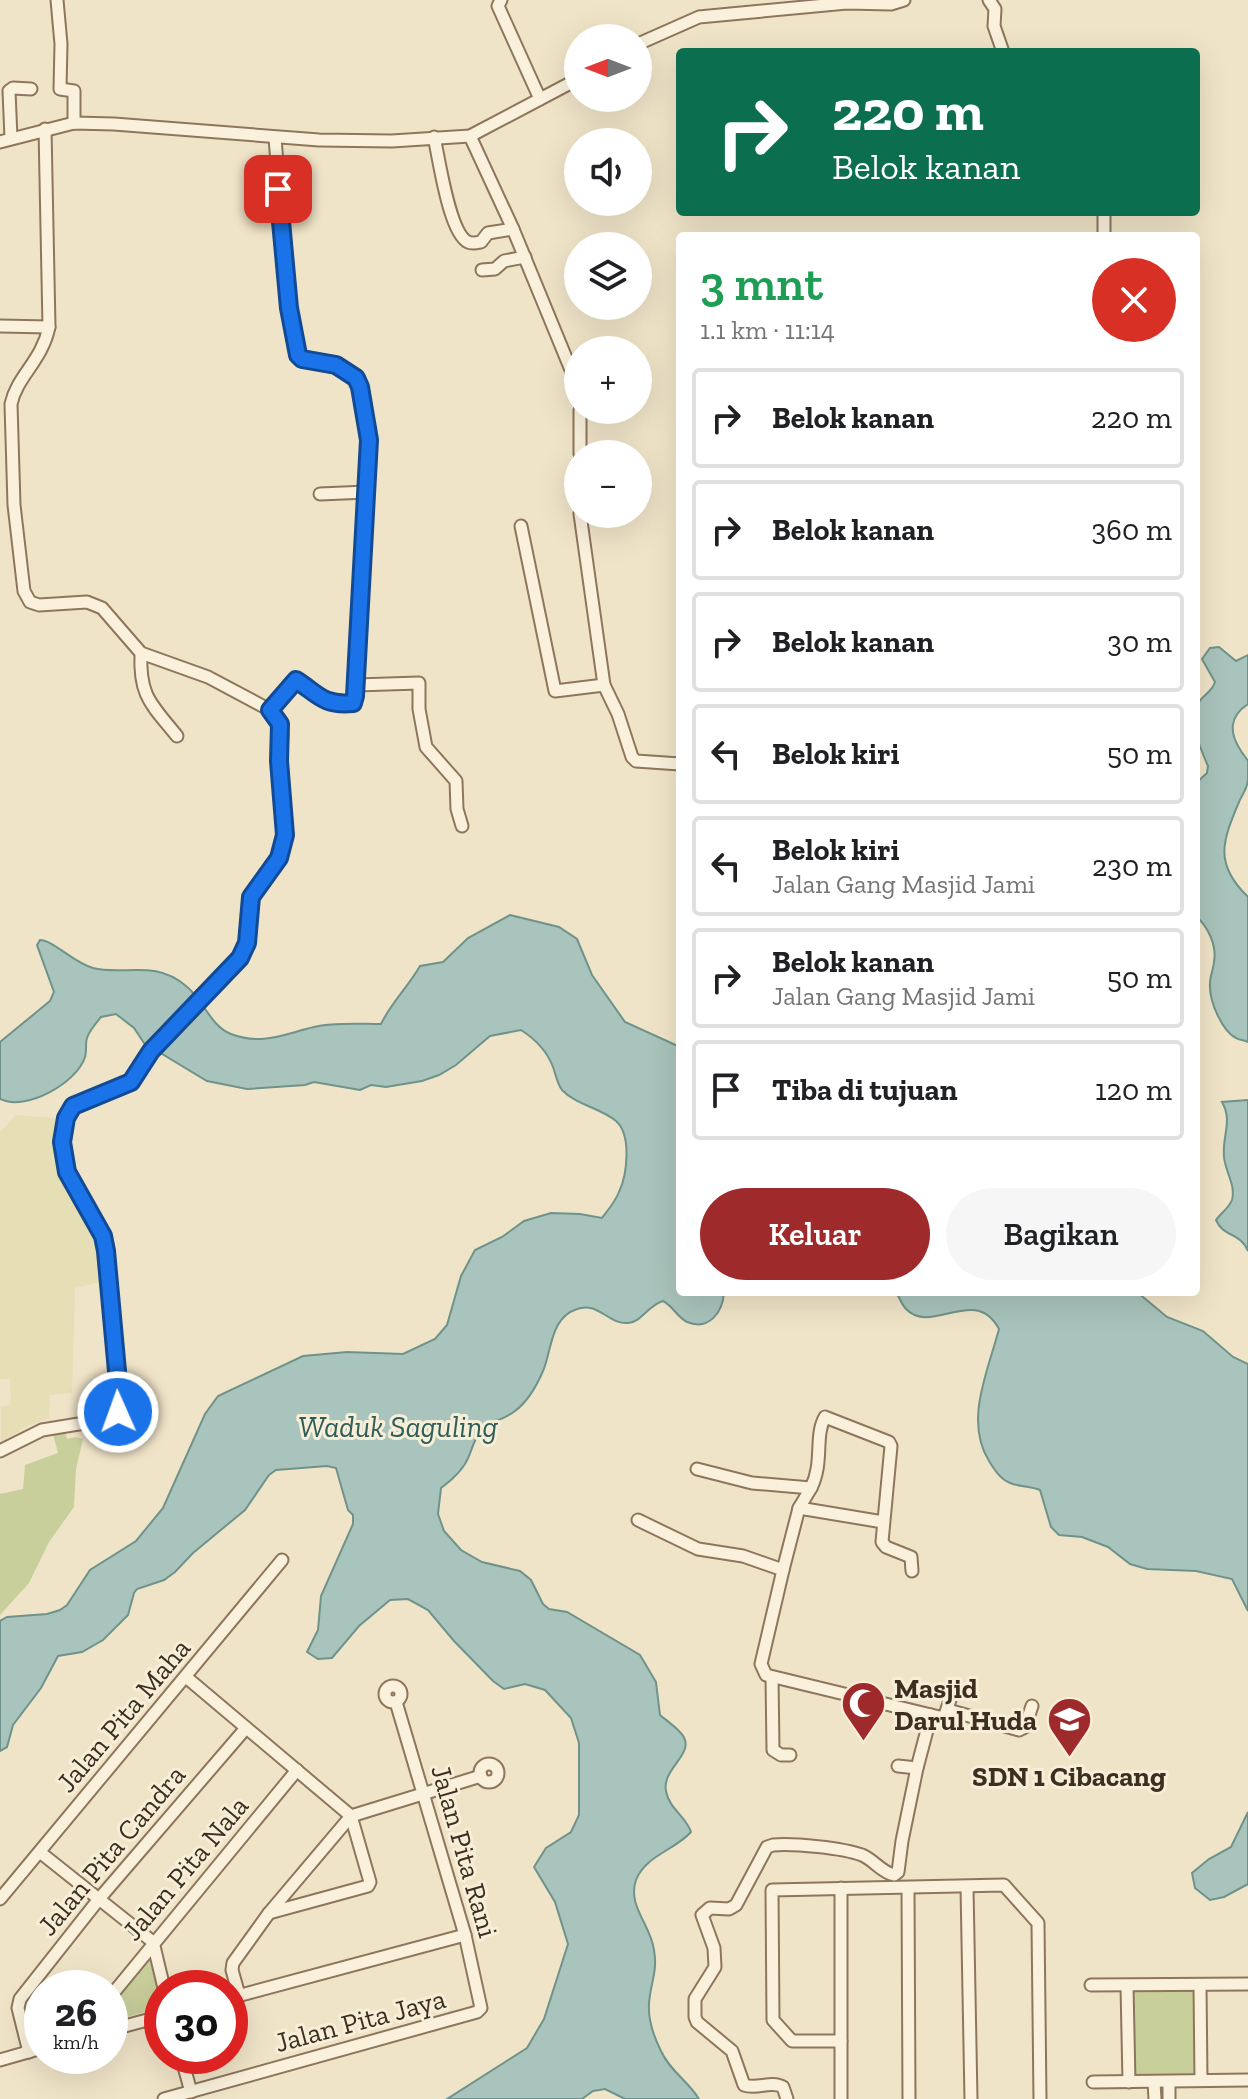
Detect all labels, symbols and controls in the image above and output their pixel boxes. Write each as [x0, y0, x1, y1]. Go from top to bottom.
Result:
north arrow [564, 24, 652, 112]
map controls [564, 24, 652, 528]
text: 220 m [832, 77, 984, 144]
icon: right [700, 80, 804, 184]
button: sound [564, 128, 652, 216]
text: Belok kanan [832, 145, 1020, 188]
pin [244, 155, 312, 223]
icon: arrive [256, 167, 300, 211]
button: layers [564, 232, 652, 320]
text: 3 mnt [700, 255, 823, 312]
button: close [1092, 258, 1176, 342]
text: 1.1 km · 11:14 [700, 314, 835, 346]
button: + [564, 336, 652, 424]
icon: right [704, 396, 748, 440]
text: Belok kanan [772, 400, 934, 436]
text: 220 m [1091, 400, 1172, 436]
button: − [564, 440, 652, 528]
icon: right [704, 508, 748, 552]
text: Belok kanan [772, 512, 934, 548]
text: 360 m [1091, 512, 1172, 548]
icon: right [704, 620, 748, 664]
text: Belok kanan [772, 624, 934, 660]
text: 30 m [1107, 624, 1172, 660]
icon: left [704, 732, 748, 776]
text: Belok kiri [772, 736, 899, 772]
text: 50 m [1107, 736, 1172, 772]
text: Belok kiri [772, 832, 899, 868]
icon: left [704, 844, 748, 888]
text: 230 m [1092, 848, 1172, 884]
text: Jalan Gang Masjid Jami [772, 868, 1035, 900]
text: Belok kanan [772, 944, 934, 980]
icon: right [704, 956, 748, 1000]
text: 50 m [1107, 960, 1172, 996]
text: Jalan Gang Masjid Jami [772, 980, 1035, 1012]
icon: arrive [704, 1068, 748, 1112]
text: Tiba di tujuan [772, 1072, 957, 1108]
text: 120 m [1095, 1072, 1172, 1108]
button: Keluar [700, 1188, 930, 1280]
button: Bagikan [946, 1188, 1176, 1280]
position arrow [76, 1370, 160, 1454]
water label: Waduk Saguling [298, 1409, 498, 1445]
street label: Jalan Pita Maha [50, 1631, 197, 1799]
place label: Masjid Darul Huda [894, 1672, 1037, 1737]
mosque icon: Masjid Darul Huda [839, 1680, 887, 1743]
school or university icon: SDN 1 Cibacang [1045, 1695, 1093, 1758]
street label: Jalan Pita Candra [31, 1758, 192, 1942]
place label: SDN 1 Cibacang [972, 1760, 1166, 1793]
street label: Jalan Pita Rani [424, 1761, 505, 1941]
street label: Jalan Pita Nala [116, 1789, 255, 1947]
speed limit sign: 30 [144, 1970, 248, 2074]
street label: Jalan Pita Jaya [271, 1982, 450, 2059]
text: 26 [55, 1988, 97, 2036]
text: km/h [53, 2030, 99, 2054]

